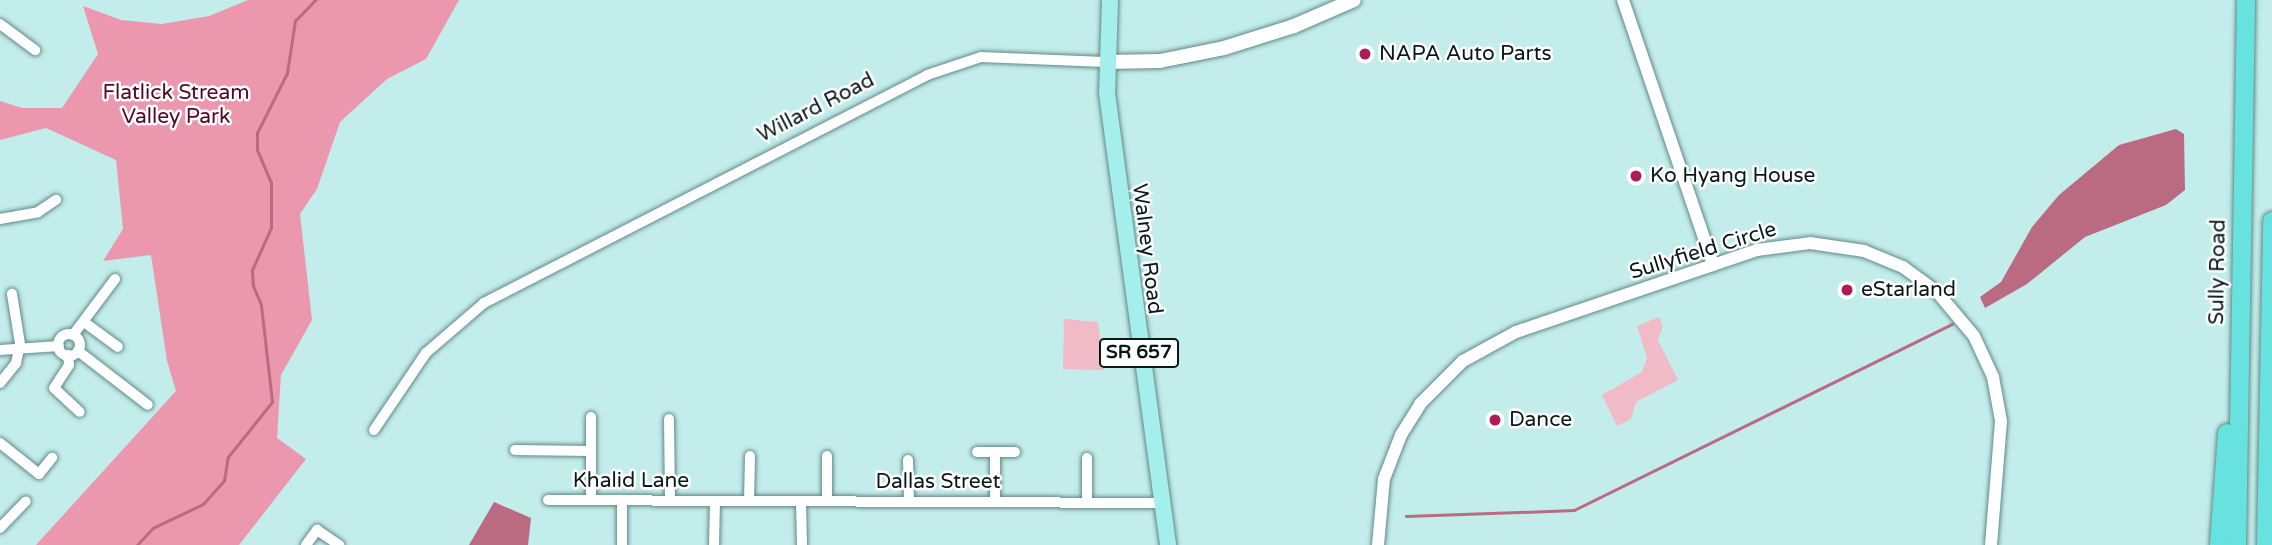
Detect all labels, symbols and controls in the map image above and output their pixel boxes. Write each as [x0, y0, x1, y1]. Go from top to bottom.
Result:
place label: NAPA Auto Parts [1379, 41, 1552, 67]
marker: NAPA Auto Parts [1357, 46, 1373, 62]
street label: Willard Road [753, 68, 879, 148]
park label: Flatlick Stream Valley Park [102, 80, 250, 130]
place label: Ko Hyang House [1650, 163, 1816, 189]
marker: Ko Hyang House [1628, 168, 1644, 184]
street label: Walney Road [1126, 182, 1168, 316]
street label: Sullyfield Circle [1626, 217, 1780, 285]
street label: Sully Road [2204, 219, 2232, 325]
place label: eStarland [1861, 277, 1956, 303]
marker: eStarland [1839, 282, 1855, 298]
road number: SR 657 [1099, 338, 1179, 368]
place label: Dance [1509, 407, 1572, 433]
marker: Dance [1487, 412, 1503, 428]
street label: Khalid Lane [573, 468, 689, 494]
street label: Dallas Street [875, 469, 1001, 495]

